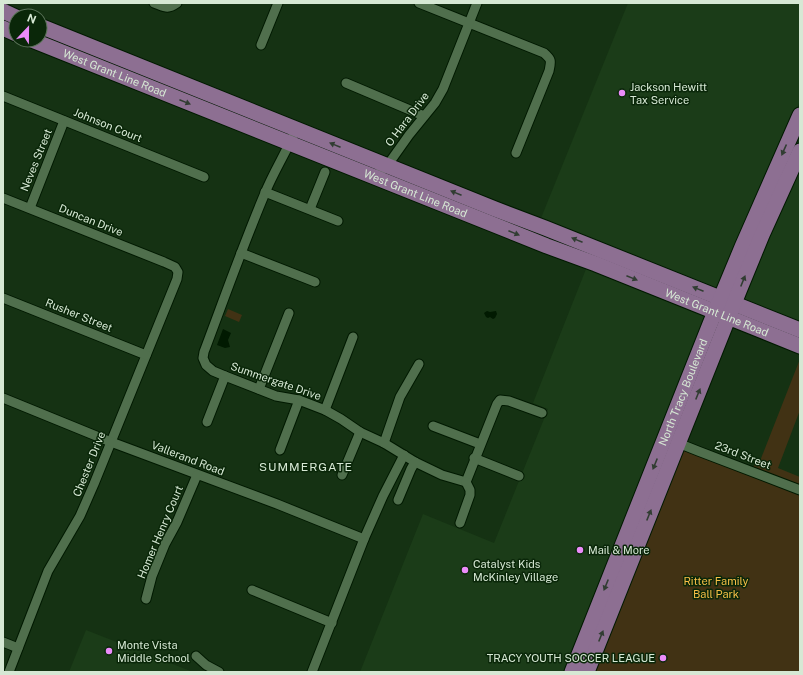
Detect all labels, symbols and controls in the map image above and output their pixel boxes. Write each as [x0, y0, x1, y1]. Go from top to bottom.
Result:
north arrow [8, 8, 48, 48]
text: N [26, 12, 38, 26]
street label: West Grant Line Road [61, 47, 168, 99]
place label: Jackson Hewitt Tax Service [630, 81, 707, 106]
marker: Jackson Hewitt Tax Service [617, 88, 627, 98]
street label: O Hara Drive [383, 90, 431, 148]
one-way arrow [179, 99, 191, 105]
street label: Johnson Court [72, 106, 144, 144]
street label: Neves Street [18, 127, 54, 193]
one-way arrow [329, 142, 341, 148]
one-way arrow [781, 145, 787, 157]
street label: West Grant Line Road [362, 167, 469, 219]
one-way arrow [449, 190, 461, 196]
street label: Duncan Drive [57, 202, 125, 238]
one-way arrow [508, 230, 520, 236]
one-way arrow [570, 237, 582, 243]
one-way arrow [740, 275, 746, 287]
one-way arrow [627, 276, 639, 282]
one-way arrow [691, 285, 703, 291]
street label: West Grant Line Road [663, 286, 770, 339]
street label: Rusher Street [44, 296, 114, 334]
street label: North Tracy Boulevard [656, 337, 710, 448]
street label: Summergate Drive [229, 360, 323, 402]
one-way arrow [695, 388, 701, 400]
street label: Chester Drive [70, 430, 108, 498]
street label: Vallerand Road [150, 439, 226, 477]
street label: 23rd Street [713, 439, 773, 471]
one-way arrow [651, 459, 657, 471]
district label: SUMMERGATE [259, 460, 353, 474]
street label: Homer Henry Court [135, 484, 185, 580]
one-way arrow [647, 509, 653, 521]
place label: Mail & More [588, 544, 649, 556]
marker: Mail & More [575, 545, 585, 555]
place label: Catalyst Kids McKinley Village [473, 558, 558, 583]
marker: Catalyst Kids McKinley Village [460, 565, 470, 575]
park label: Ritter Family Ball Park [684, 575, 749, 600]
one-way arrow [603, 580, 609, 592]
one-way arrow [598, 630, 604, 641]
place label: Monte Vista Middle School [117, 639, 190, 664]
marker: Monte Vista Middle School [104, 646, 114, 656]
place label: TRACY YOUTH SOCCER LEAGUE [487, 652, 655, 664]
marker: TRACY YOUTH SOCCER LEAGUE [658, 653, 668, 663]

